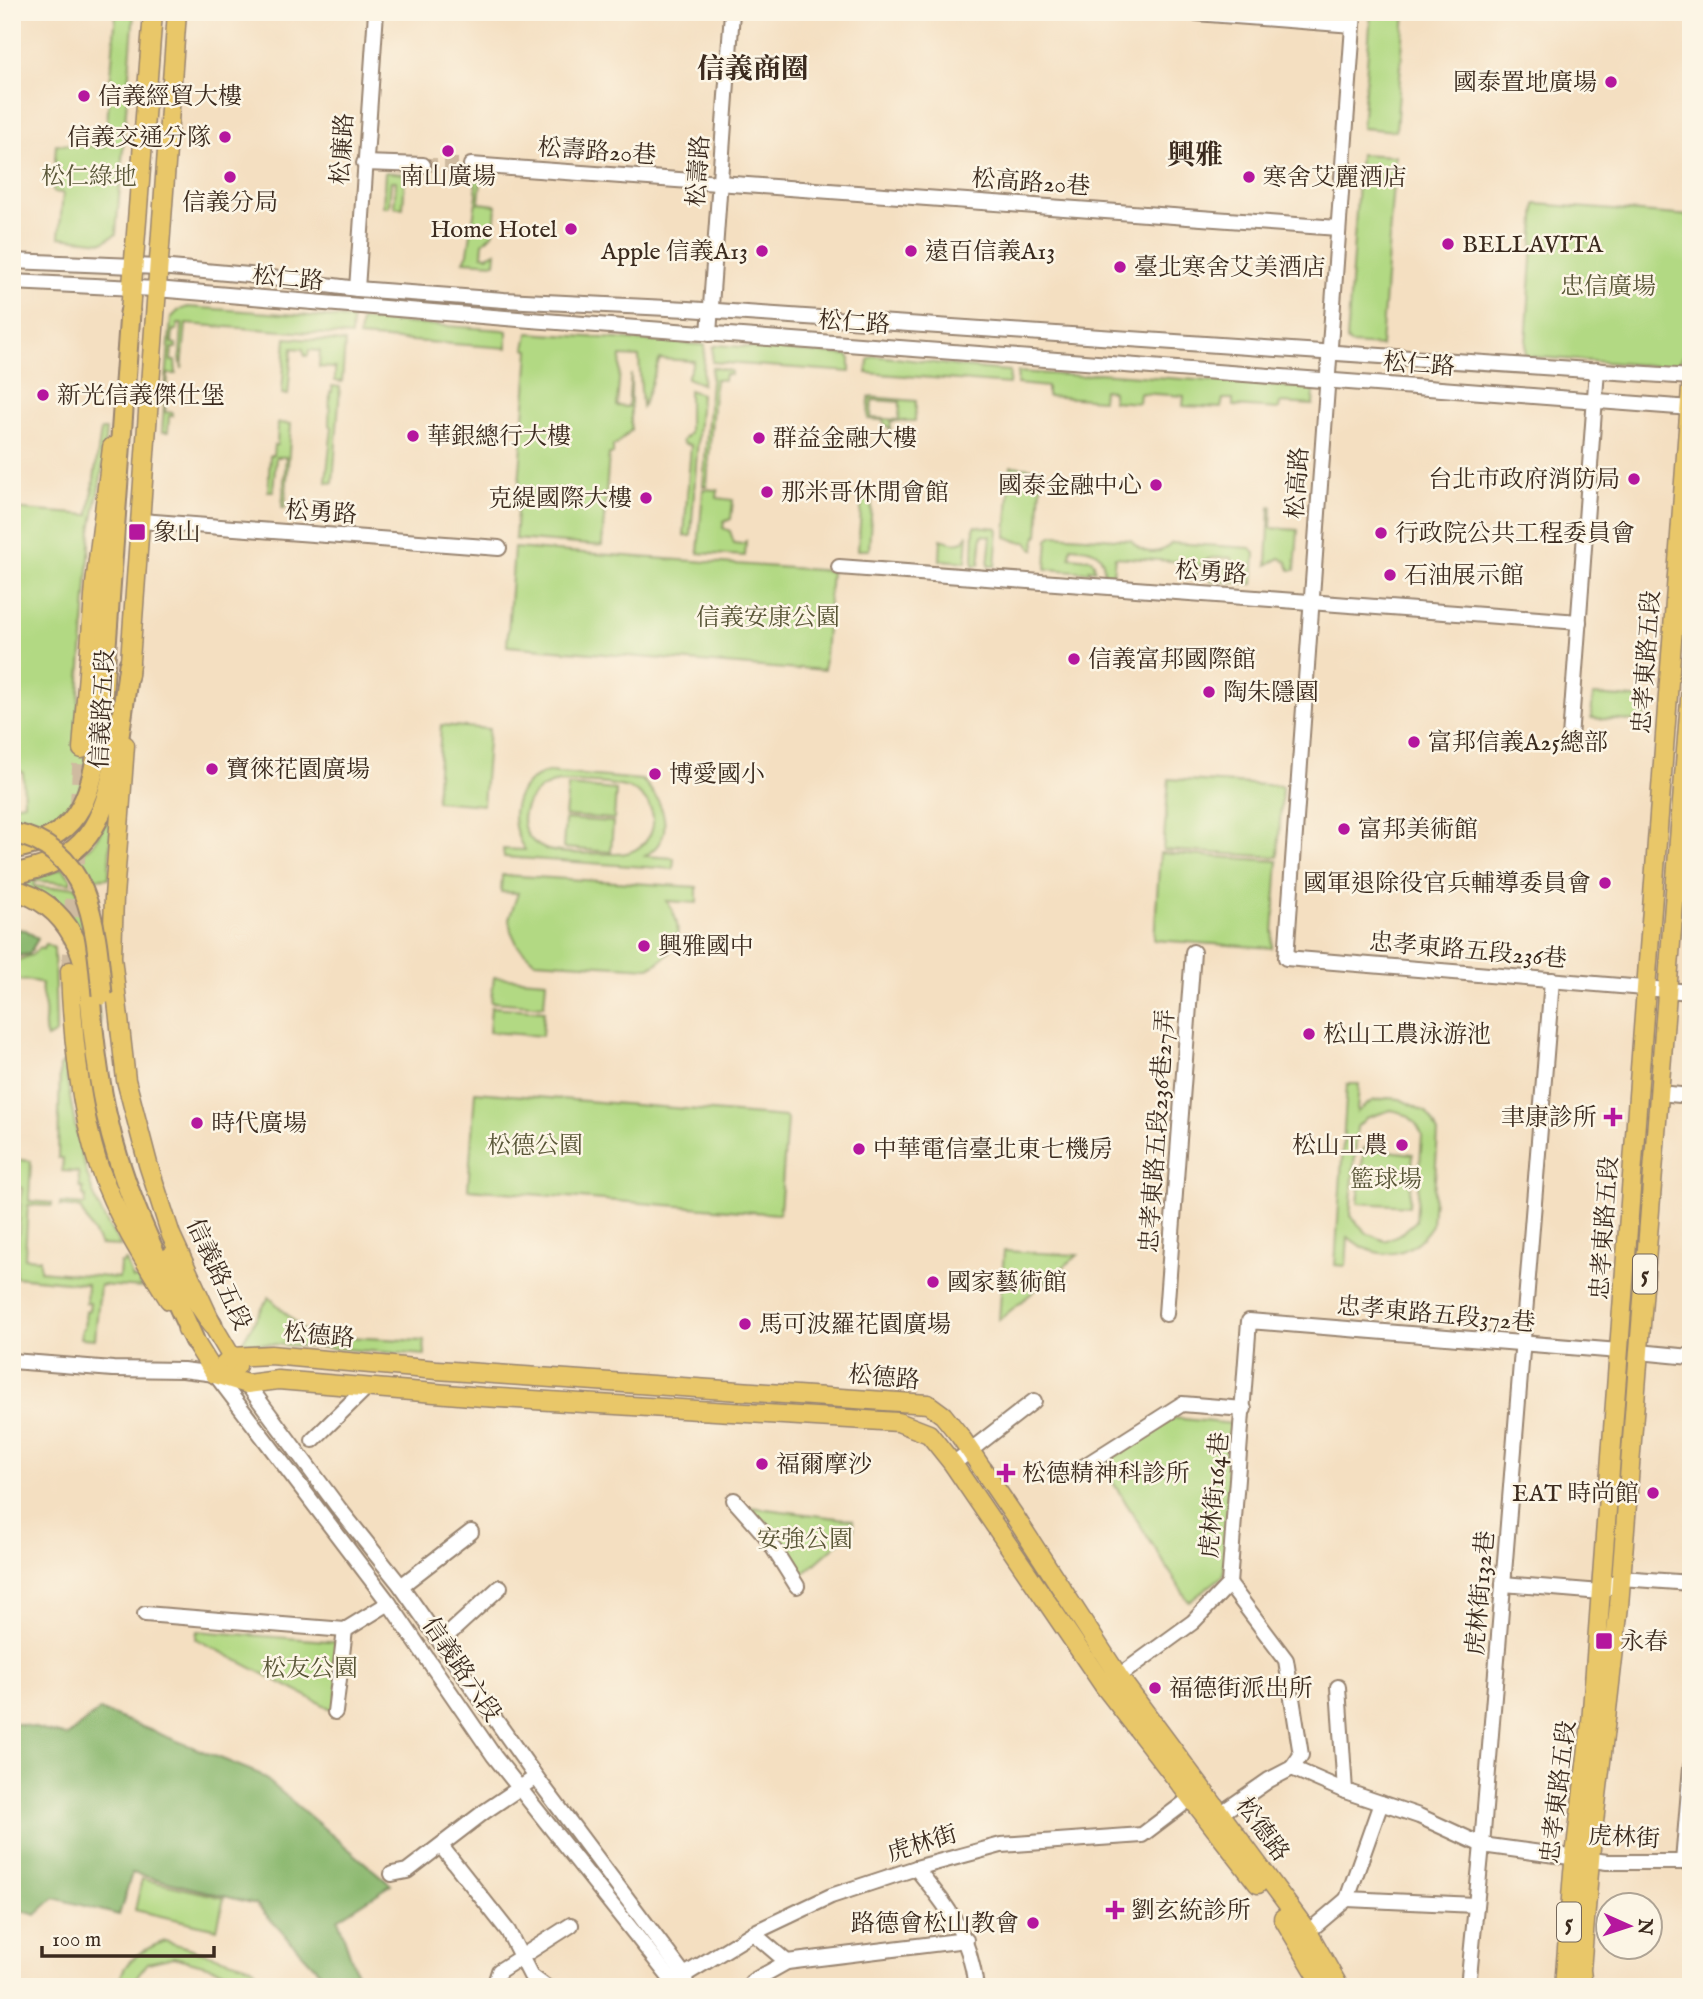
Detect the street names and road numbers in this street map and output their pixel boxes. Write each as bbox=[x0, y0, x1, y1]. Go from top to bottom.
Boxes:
street label: 松廉路 bbox=[326, 112, 361, 186]
street label: 松壽路20巷 bbox=[536, 133, 657, 172]
street label: 松壽路 bbox=[682, 134, 717, 208]
street label: 松高路20巷 bbox=[970, 164, 1091, 203]
street label: 松仁路 bbox=[251, 261, 325, 298]
street label: 松仁路 bbox=[817, 306, 891, 341]
street label: 松仁路 bbox=[1382, 348, 1456, 383]
street label: 松高路 bbox=[1281, 446, 1316, 520]
street label: 松勇路 bbox=[284, 496, 358, 531]
street label: 松勇路 bbox=[1174, 556, 1248, 591]
street label: 忠孝東路五段 bbox=[1627, 589, 1668, 735]
street label: 信義路五段 bbox=[85, 648, 122, 770]
street label: 忠孝東路五段236巷 bbox=[1368, 927, 1568, 976]
street label: 忠孝東路五段236巷27弄 bbox=[1135, 1008, 1182, 1254]
street label: 忠孝東路五段 bbox=[1585, 1155, 1626, 1301]
street label: 信義路五段 bbox=[178, 1214, 257, 1336]
road number: 5 bbox=[1633, 1254, 1657, 1294]
street label: 忠孝東路五段372巷 bbox=[1335, 1291, 1537, 1340]
street label: 松德路 bbox=[282, 1318, 356, 1355]
street label: 松德路 bbox=[847, 1360, 921, 1397]
street label: 虎林街164巷 bbox=[1195, 1431, 1236, 1560]
street label: 虎林街132巷 bbox=[1461, 1529, 1502, 1657]
street label: 信義路六段 bbox=[414, 1611, 507, 1728]
street label: 忠孝東路五段 bbox=[1535, 1719, 1584, 1866]
street label: 松德路 bbox=[1228, 1792, 1295, 1868]
street label: 虎林街 bbox=[883, 1819, 961, 1870]
street label: 虎林街 bbox=[1587, 1821, 1661, 1856]
road number: 5 bbox=[1557, 1902, 1581, 1941]

